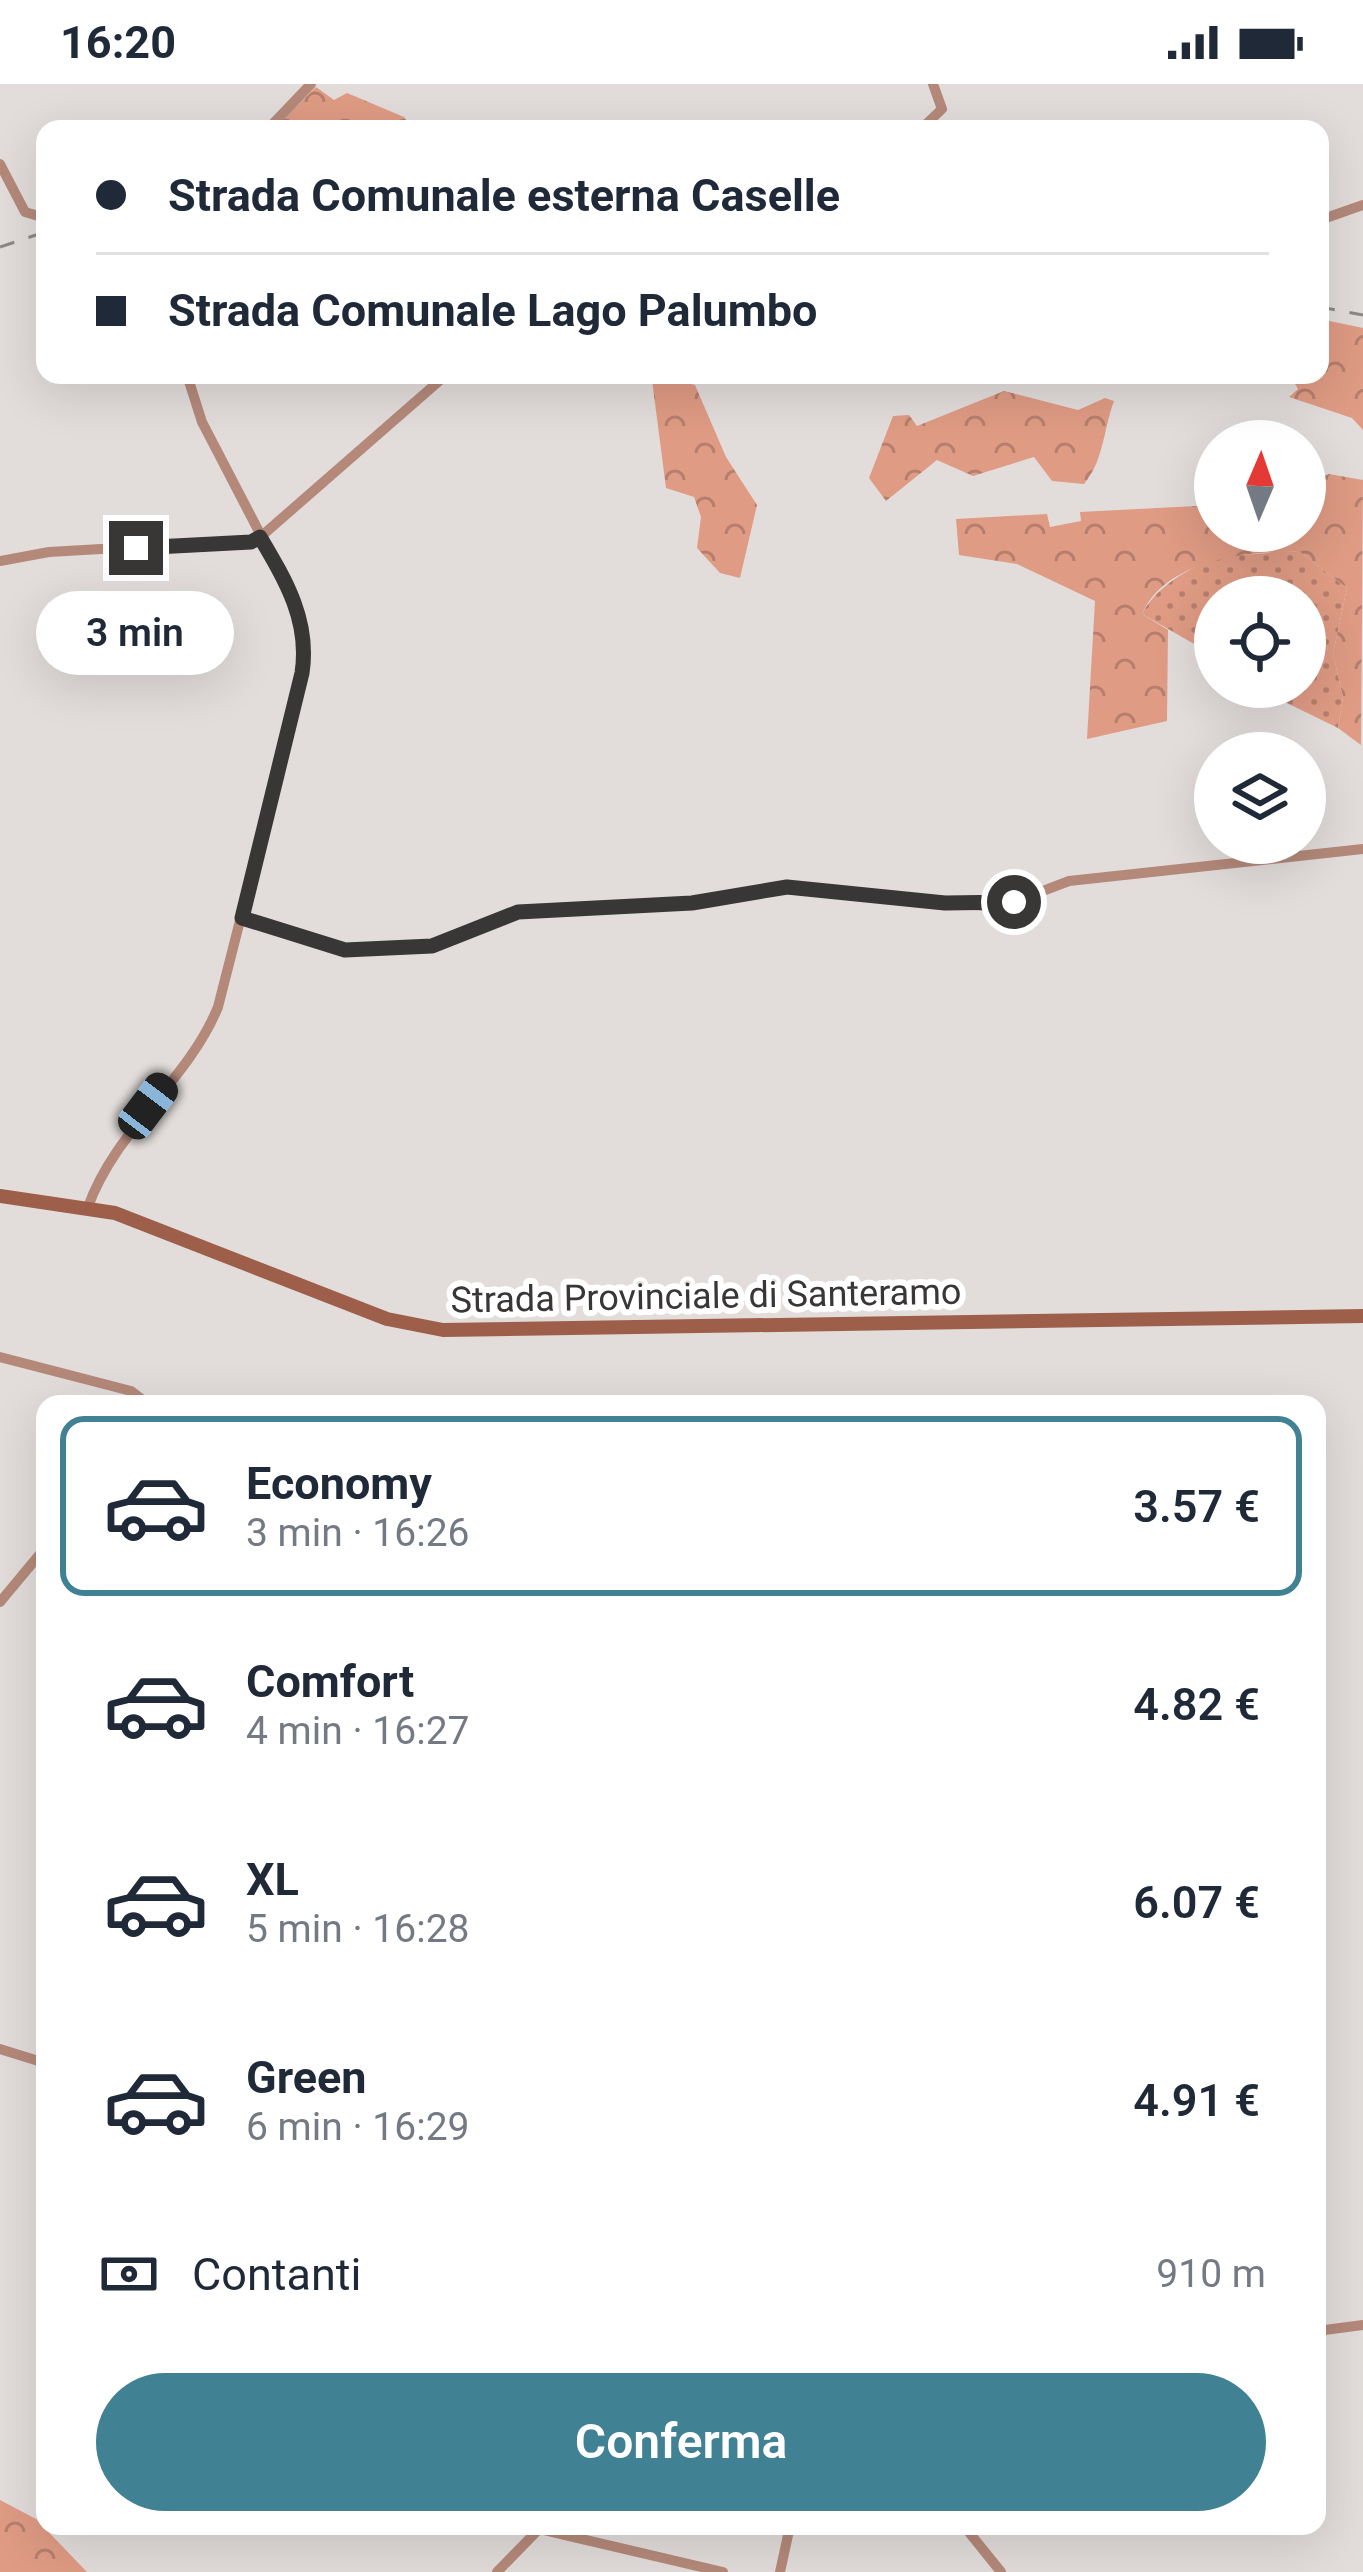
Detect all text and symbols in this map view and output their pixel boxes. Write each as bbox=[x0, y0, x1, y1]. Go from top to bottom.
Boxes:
text: 16:20 bbox=[60, 16, 176, 69]
text: Strada Comunale esterna Caselle bbox=[168, 169, 840, 222]
text: Strada Comunale Lago Palumbo bbox=[168, 284, 817, 337]
north arrow bbox=[1194, 420, 1326, 552]
map controls bbox=[1194, 420, 1326, 864]
route end bbox=[109, 521, 163, 575]
button: locate bbox=[1194, 576, 1326, 708]
callout: 3 min bbox=[37, 590, 235, 674]
text: 3 min bbox=[86, 610, 184, 656]
button: layers bbox=[1194, 732, 1326, 864]
route start bbox=[987, 875, 1041, 929]
car bbox=[112, 1066, 184, 1146]
street label: Strada Provinciale di Santeramo bbox=[450, 1271, 962, 1321]
icon: car bbox=[102, 1452, 210, 1560]
text: Economy bbox=[246, 1457, 432, 1510]
text: 3.57 € bbox=[1133, 1480, 1260, 1533]
text: 3 min · 16:26 bbox=[246, 1510, 469, 1556]
icon: car bbox=[102, 1650, 210, 1758]
text: Comfort bbox=[246, 1655, 414, 1708]
text: 4.82 € bbox=[1133, 1678, 1260, 1731]
text: 4 min · 16:27 bbox=[246, 1708, 469, 1754]
icon: car bbox=[102, 1848, 210, 1956]
text: XL bbox=[246, 1853, 299, 1906]
text: 6.07 € bbox=[1133, 1876, 1260, 1929]
text: 5 min · 16:28 bbox=[246, 1906, 469, 1952]
icon: car bbox=[102, 2046, 210, 2154]
text: Green bbox=[246, 2051, 367, 2104]
text: 4.91 € bbox=[1133, 2074, 1260, 2127]
text: 6 min · 16:29 bbox=[246, 2104, 469, 2150]
icon: cash bbox=[96, 2241, 162, 2307]
text: Contanti bbox=[192, 2248, 362, 2301]
text: 910 m bbox=[1156, 2251, 1266, 2297]
button: Conferma bbox=[96, 2373, 1266, 2511]

